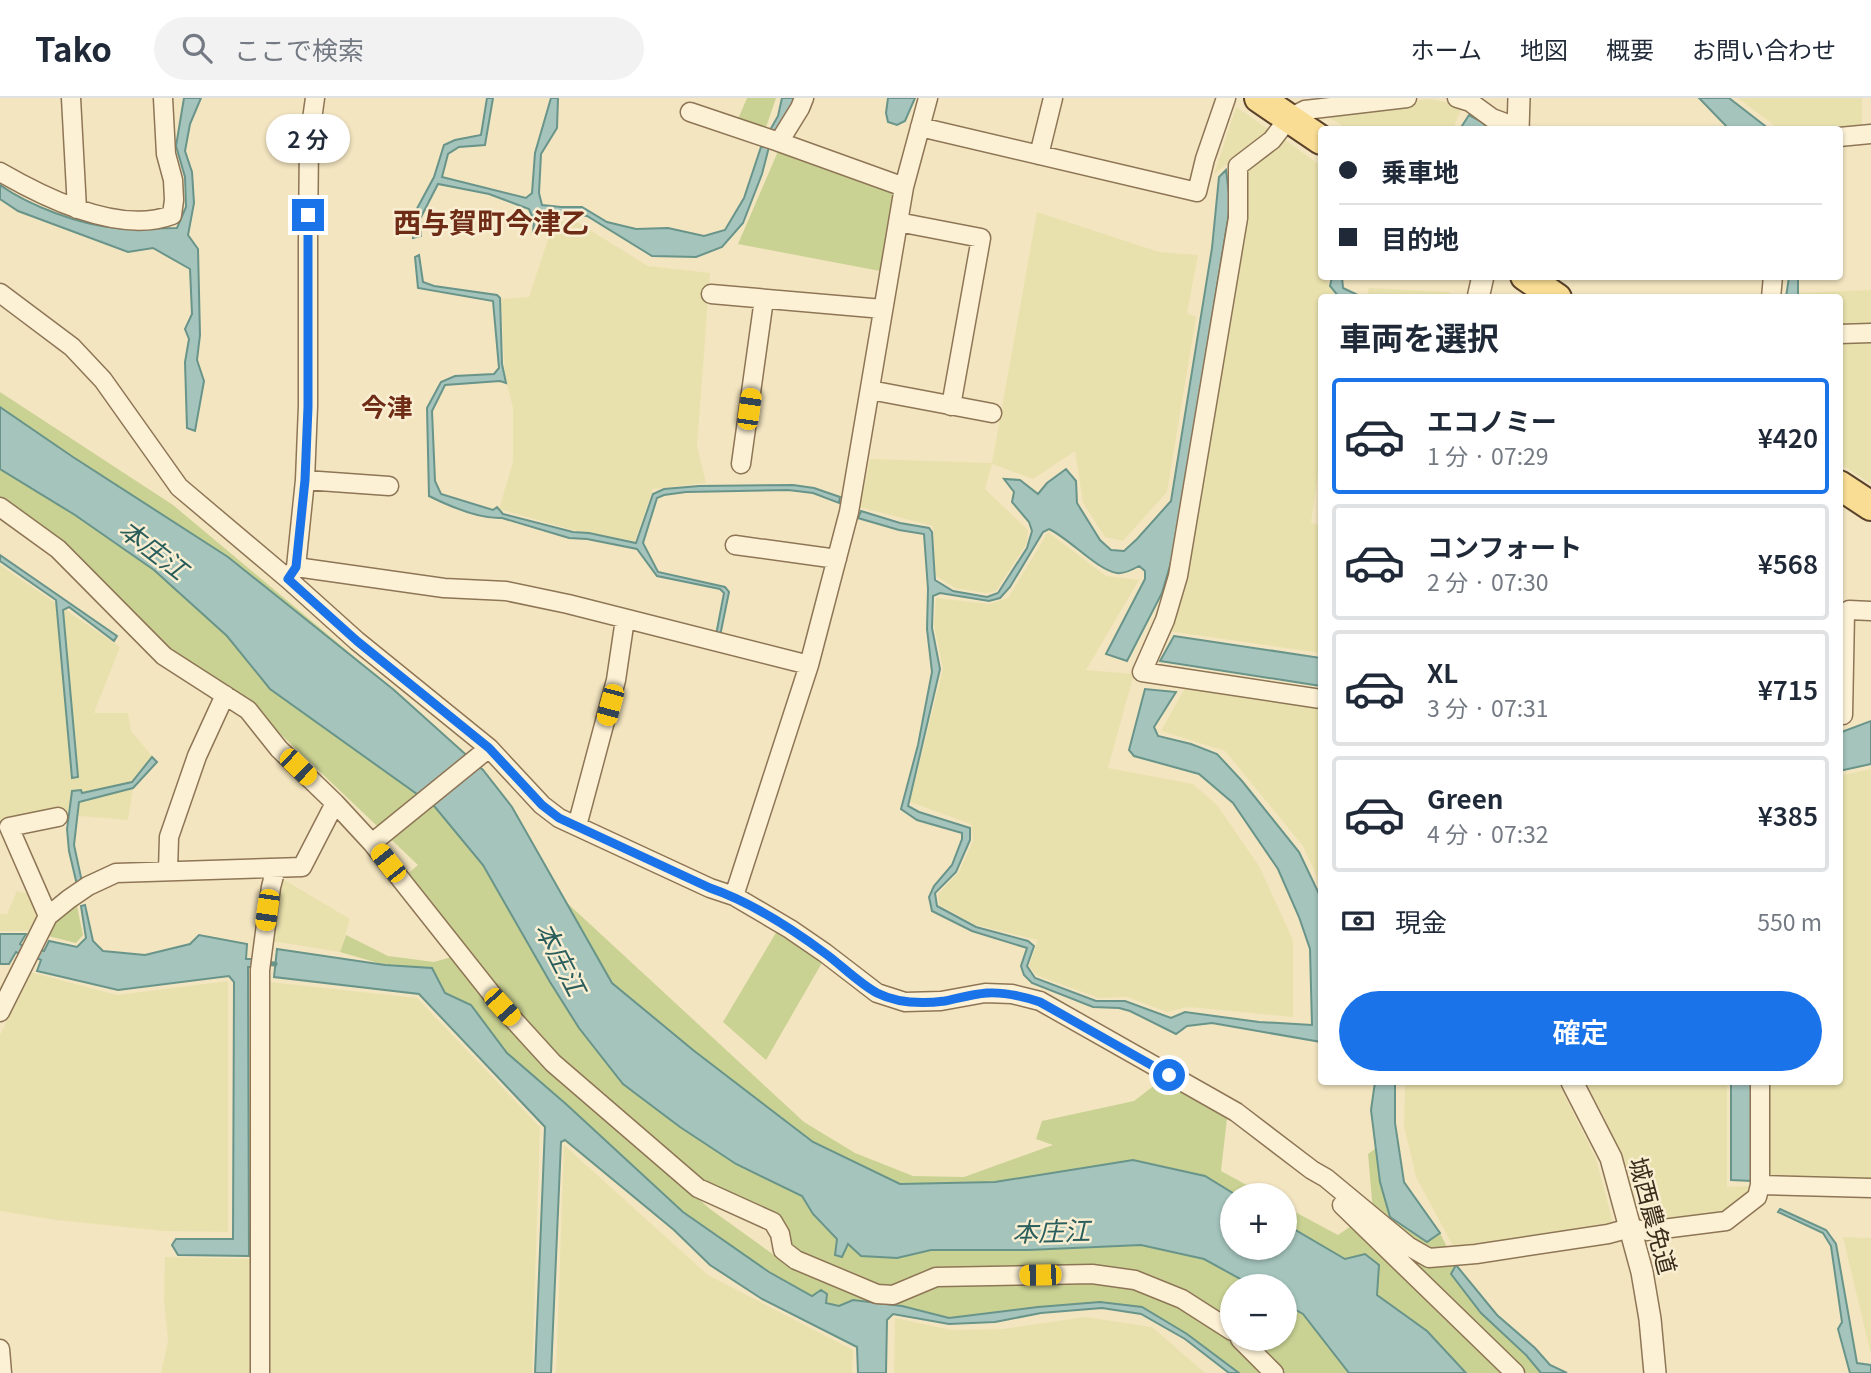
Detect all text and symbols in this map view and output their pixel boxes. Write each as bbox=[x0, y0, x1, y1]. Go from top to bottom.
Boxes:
search box bbox=[154, 17, 644, 80]
text: Tako bbox=[35, 24, 112, 72]
icon: search bbox=[178, 29, 216, 67]
text: ここで検索 bbox=[234, 30, 364, 67]
text: ホーム bbox=[1411, 31, 1482, 66]
text: 地図 bbox=[1520, 31, 1568, 66]
text: 概要 bbox=[1606, 31, 1654, 66]
text: お問い合わせ bbox=[1692, 31, 1836, 66]
callout: 2 分 bbox=[266, 114, 350, 162]
text: 2 分 bbox=[287, 121, 329, 155]
text: 乗車地 bbox=[1381, 152, 1459, 189]
route end bbox=[292, 199, 324, 231]
district label: 西与賀町今津乙 bbox=[393, 201, 589, 241]
text: 目的地 bbox=[1381, 219, 1459, 256]
text: 車両を選択 bbox=[1339, 313, 1499, 359]
district label: 今津 bbox=[361, 387, 413, 424]
car bbox=[736, 387, 763, 431]
text: エコノミー bbox=[1427, 401, 1557, 438]
icon: car bbox=[1343, 405, 1406, 468]
text: ¥420 bbox=[1758, 418, 1818, 455]
text: 1 分 · 07:29 bbox=[1427, 438, 1549, 472]
water label: 本庄江 bbox=[112, 509, 199, 588]
text: コンフォート bbox=[1427, 527, 1582, 564]
icon: car bbox=[1343, 531, 1406, 594]
text: ¥568 bbox=[1758, 544, 1818, 581]
text: 2 分 · 07:30 bbox=[1427, 564, 1549, 598]
text: XL bbox=[1427, 653, 1458, 690]
icon: car bbox=[1343, 657, 1406, 720]
text: ¥715 bbox=[1758, 670, 1818, 707]
car bbox=[595, 682, 626, 728]
text: 3 分 · 07:31 bbox=[1427, 690, 1549, 724]
car bbox=[276, 745, 321, 789]
text: Green bbox=[1427, 779, 1503, 816]
icon: car bbox=[1343, 783, 1406, 846]
text: ¥385 bbox=[1758, 796, 1818, 833]
text: 4 分 · 07:32 bbox=[1427, 816, 1549, 850]
car bbox=[367, 840, 410, 886]
car bbox=[254, 888, 281, 932]
icon: cash bbox=[1339, 902, 1377, 940]
text: 現金 bbox=[1395, 902, 1447, 939]
text: 550 m bbox=[1757, 904, 1822, 938]
water label: 本庄江 bbox=[528, 915, 598, 1004]
car bbox=[481, 984, 524, 1030]
button: 確定 bbox=[1339, 991, 1822, 1071]
route start bbox=[1153, 1059, 1185, 1091]
street label: 城西農免道 bbox=[1622, 1153, 1687, 1278]
map controls bbox=[1220, 1183, 1297, 1351]
button: + bbox=[1220, 1183, 1297, 1260]
water label: 本庄江 bbox=[1012, 1210, 1093, 1249]
car bbox=[1019, 1264, 1062, 1286]
button: − bbox=[1220, 1274, 1297, 1351]

